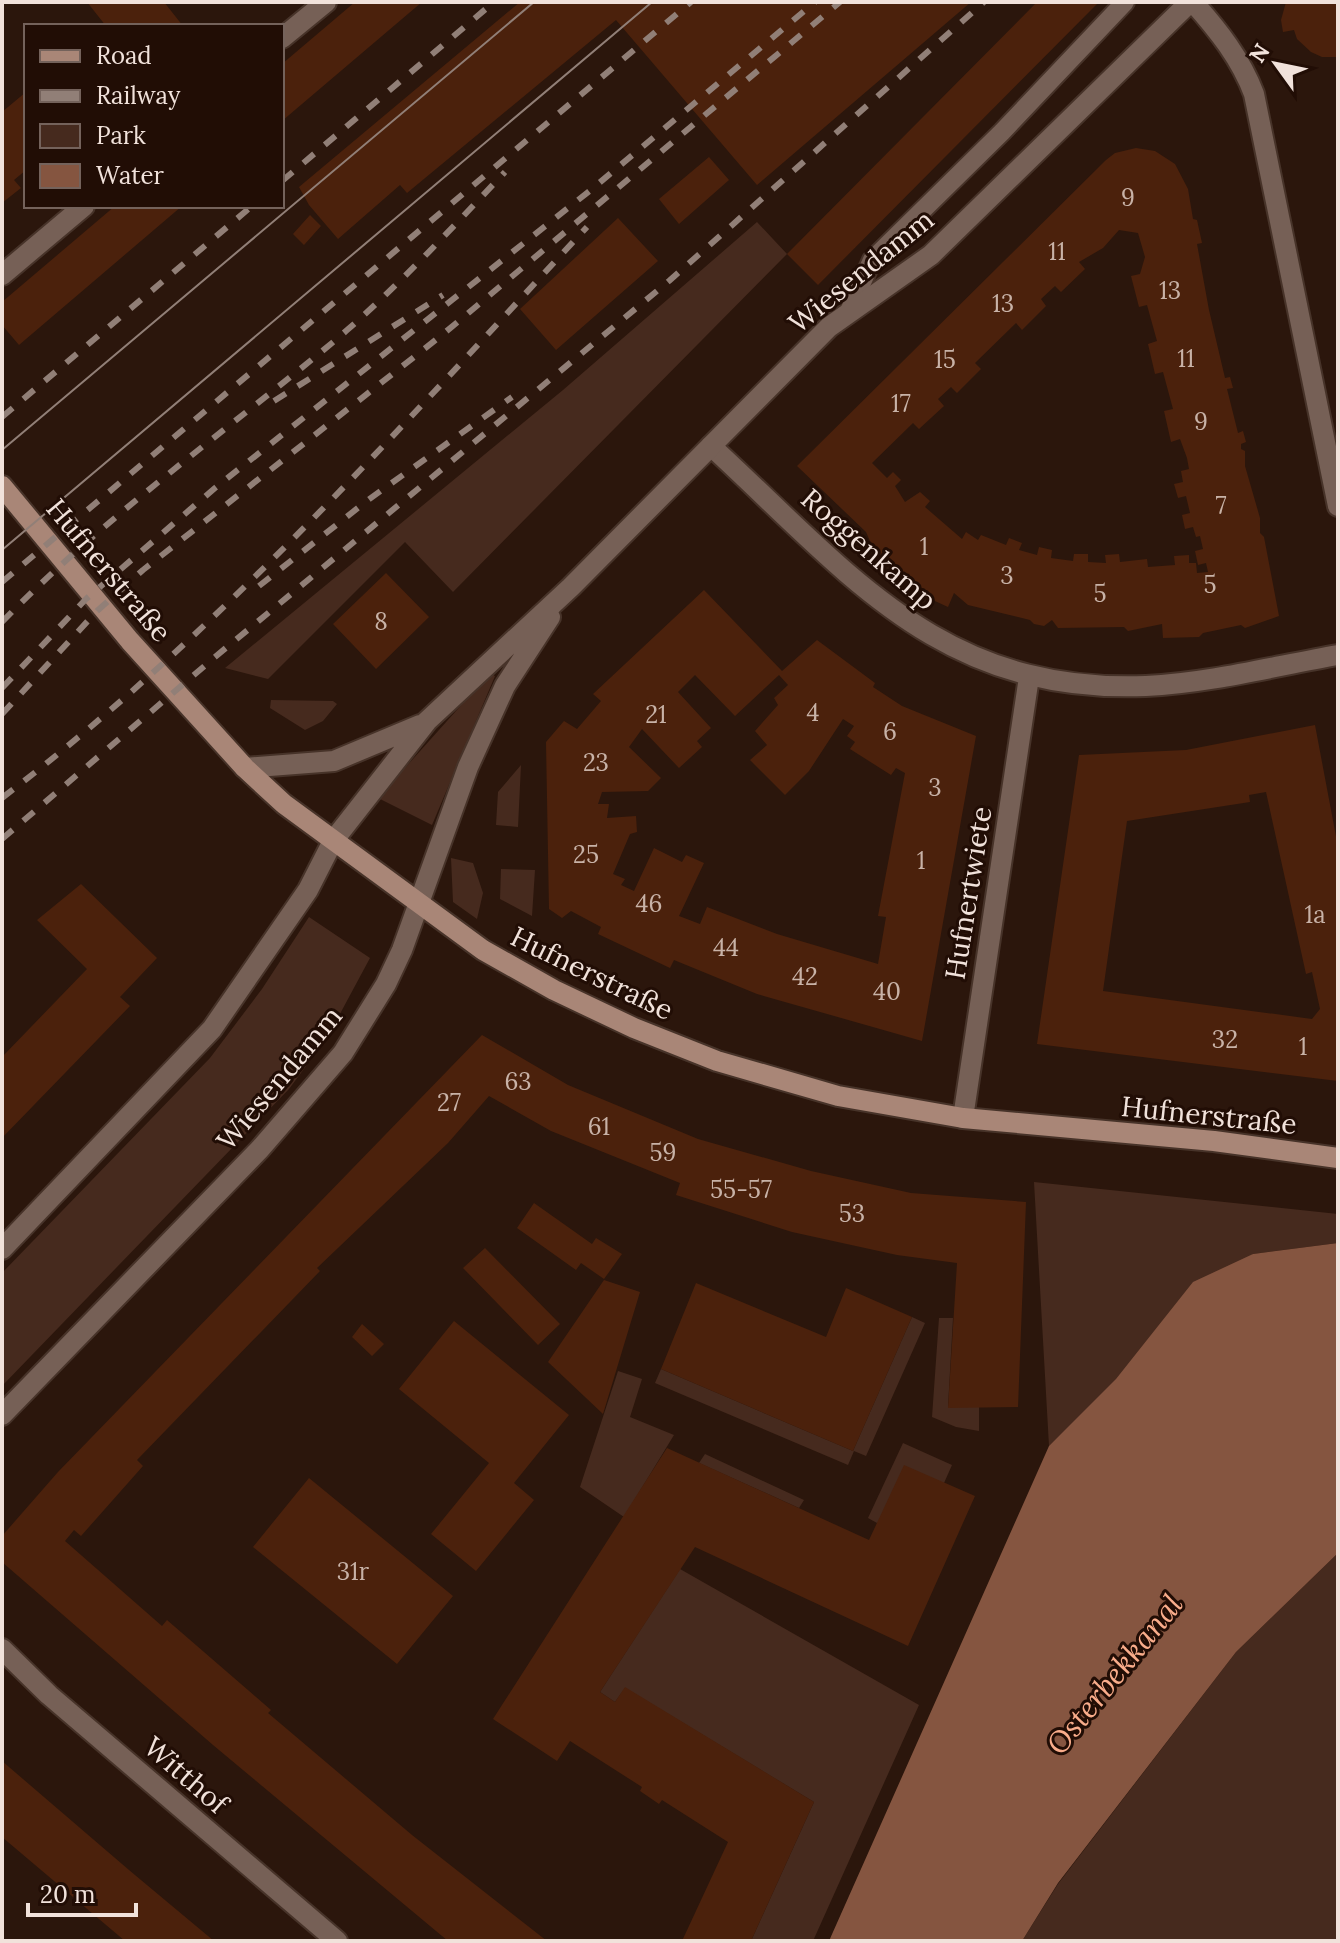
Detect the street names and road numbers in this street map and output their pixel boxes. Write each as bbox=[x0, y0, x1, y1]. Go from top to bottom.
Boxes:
street label: Wiesendamm bbox=[781, 201, 941, 341]
street label: Roggenkamp bbox=[794, 480, 944, 618]
street label: Hufnerstraße bbox=[39, 491, 179, 649]
street label: Hufnertwiete bbox=[937, 804, 999, 982]
street label: Hufnerstraße bbox=[505, 918, 679, 1028]
street label: Wiesendamm bbox=[208, 999, 350, 1157]
street label: Hufnerstraße bbox=[1119, 1088, 1299, 1142]
street label: Witthof bbox=[136, 1729, 238, 1823]

